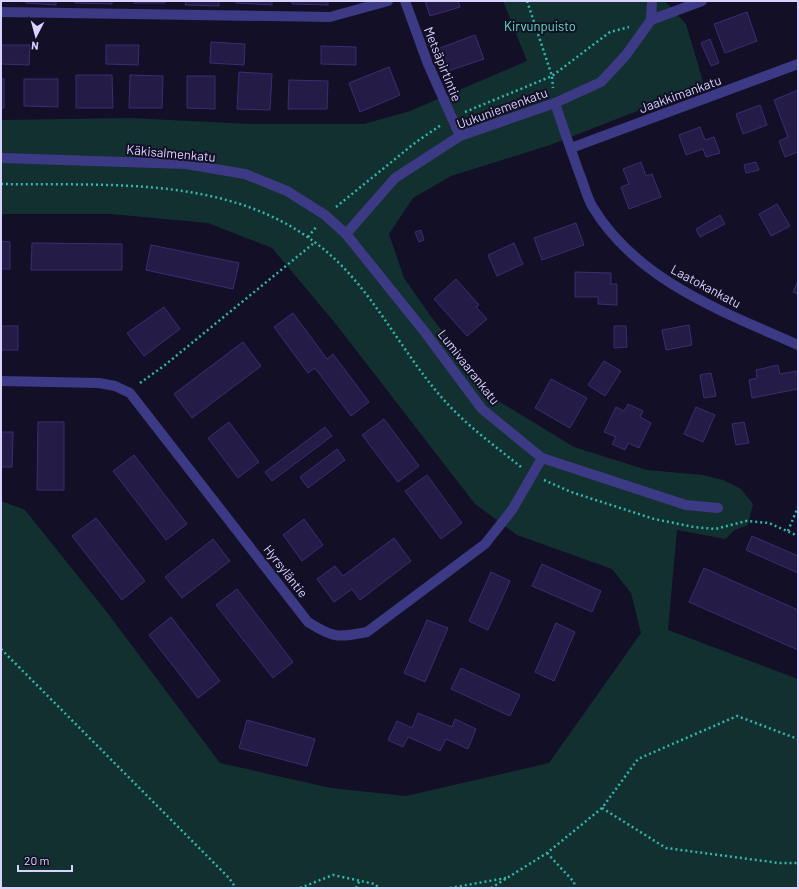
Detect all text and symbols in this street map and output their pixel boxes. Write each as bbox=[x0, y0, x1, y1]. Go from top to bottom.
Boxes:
north arrow bbox=[16, 16, 56, 56]
park label: Kirvunpuisto bbox=[504, 18, 576, 34]
street label: Metsäpirtintie bbox=[421, 24, 465, 104]
text: N bbox=[31, 40, 39, 53]
street label: Jaakkimankatu bbox=[637, 72, 723, 116]
street label: Uukuniemenkatu bbox=[454, 84, 550, 132]
street label: Käkisalmenkatu bbox=[126, 141, 216, 165]
street label: Laatokankatu bbox=[668, 261, 744, 311]
street label: Lumivaarankatu bbox=[435, 326, 503, 408]
street label: Hyrsyläntie bbox=[260, 541, 312, 601]
scale bar bbox=[18, 847, 72, 873]
text: 20 m bbox=[24, 853, 50, 867]

